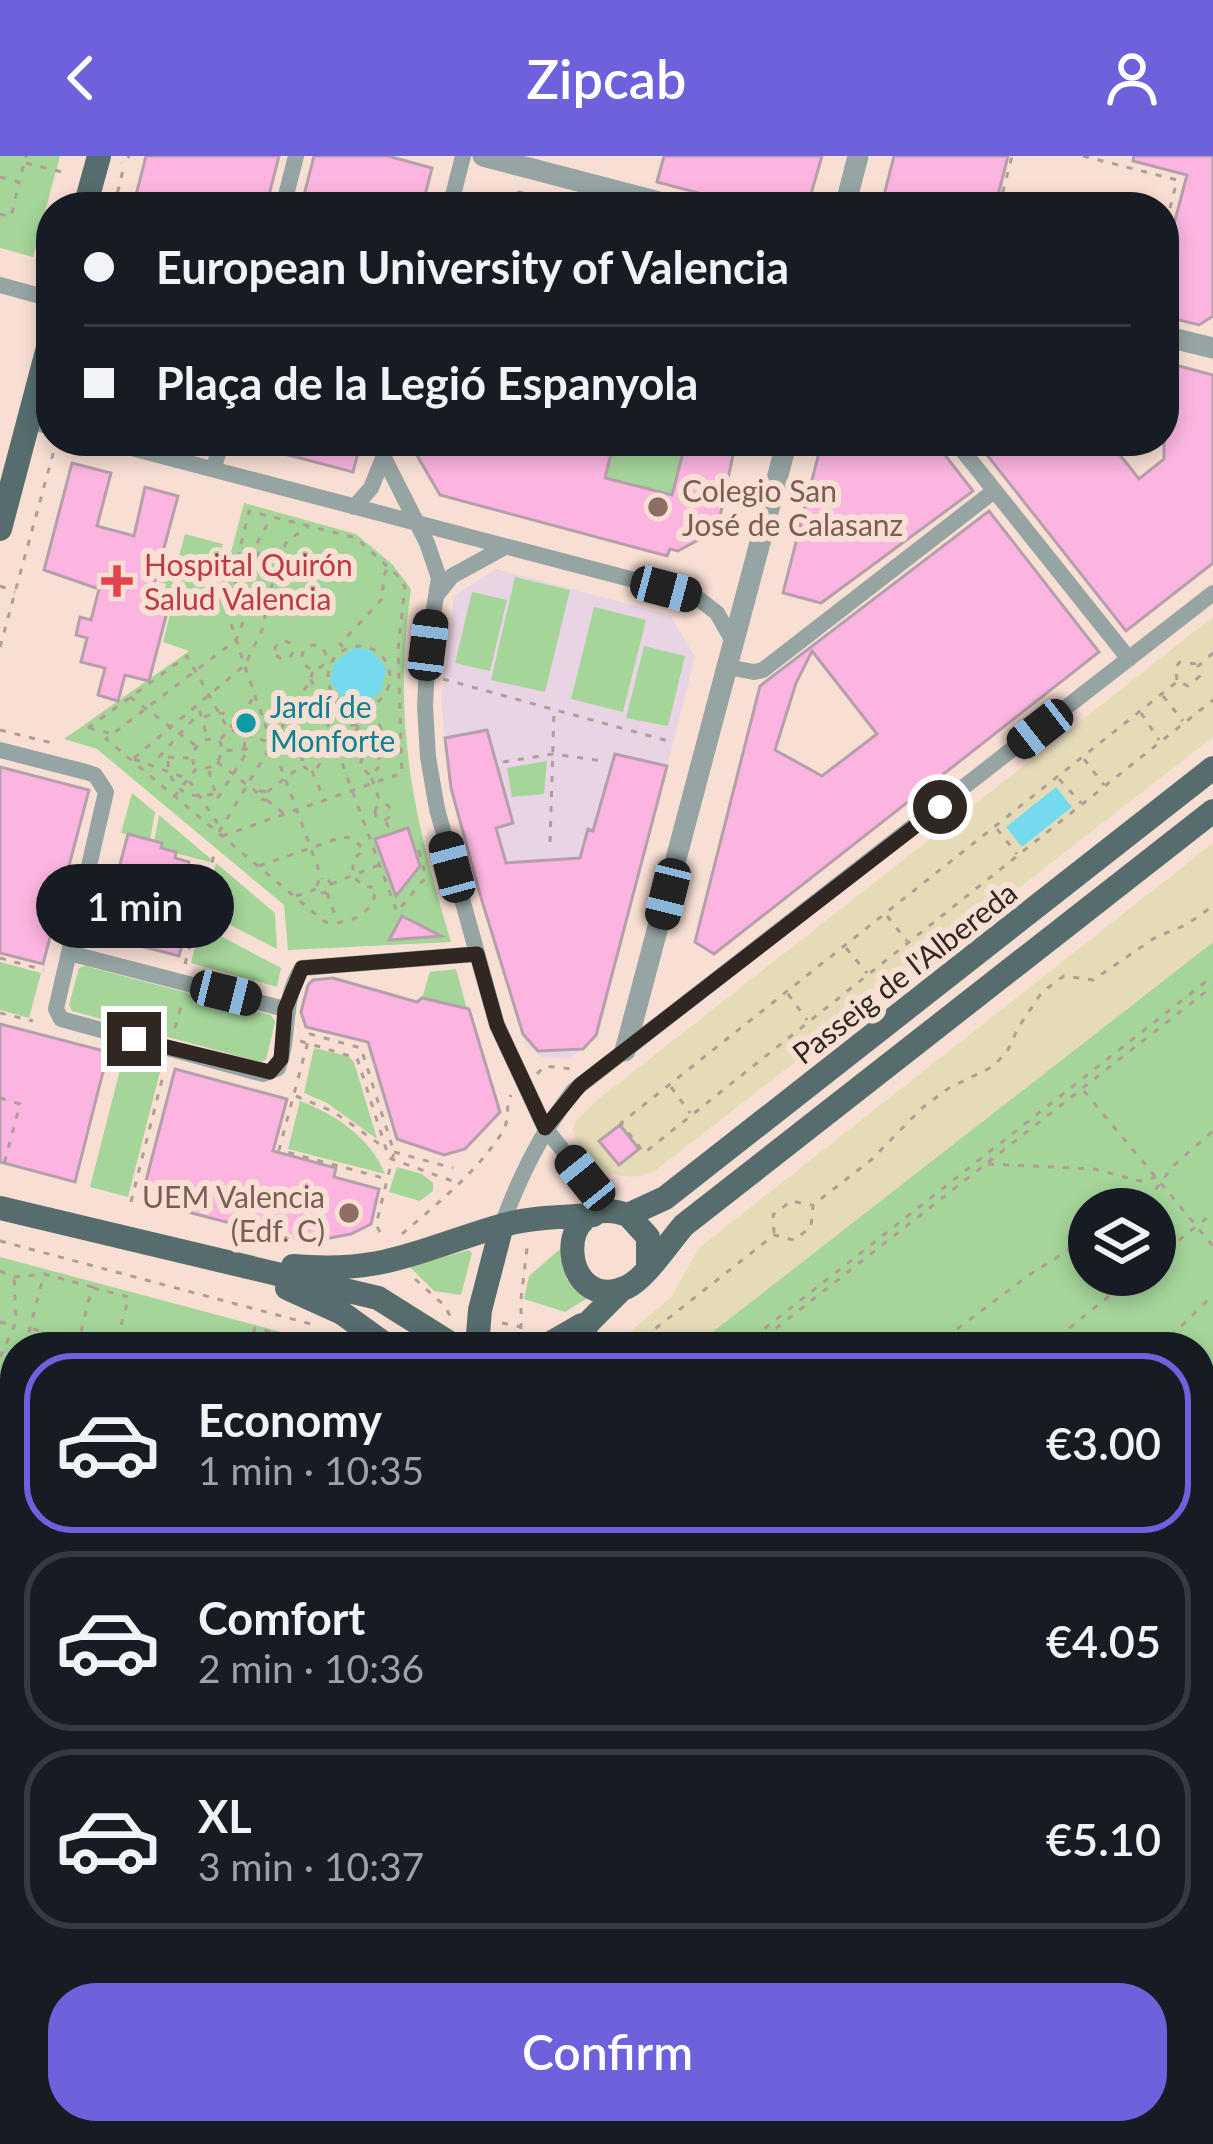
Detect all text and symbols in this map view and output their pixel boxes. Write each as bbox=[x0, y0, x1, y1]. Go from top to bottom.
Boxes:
icon: back bbox=[48, 45, 114, 111]
icon: person bbox=[1099, 45, 1165, 111]
text: Zipcab bbox=[527, 46, 686, 111]
text: European University of Valencia bbox=[156, 240, 789, 294]
text: Plaça de la Legió Espanyola bbox=[156, 356, 698, 410]
place label: Colegio San José de Calasanz bbox=[682, 472, 903, 542]
marker: Colegio San José de Calasanz bbox=[645, 494, 671, 520]
place label: Hospital Quirón Salud Valencia bbox=[144, 546, 353, 616]
car bbox=[627, 562, 705, 616]
marker: Hospital Quirón Salud Valencia bbox=[101, 565, 133, 597]
car bbox=[406, 607, 450, 683]
place label: Jardí de Monforte bbox=[270, 688, 395, 758]
car bbox=[1001, 693, 1079, 765]
marker: Jardí de Monforte bbox=[233, 710, 259, 736]
route start bbox=[913, 780, 967, 834]
car bbox=[425, 828, 479, 906]
car bbox=[642, 855, 694, 933]
callout: 1 min bbox=[35, 865, 233, 949]
street label: Passeig de l'Albereda bbox=[785, 873, 1023, 1071]
text: 1 min bbox=[87, 883, 183, 929]
car bbox=[187, 967, 265, 1019]
route end bbox=[107, 1012, 161, 1066]
car bbox=[548, 1139, 622, 1217]
place label: UEM Valencia (Edf. C) bbox=[142, 1178, 325, 1248]
map controls bbox=[1068, 1188, 1176, 1296]
button: layers bbox=[1068, 1188, 1176, 1296]
marker: UEM Valencia (Edf. C) bbox=[336, 1200, 362, 1226]
icon: car bbox=[54, 1389, 162, 1497]
text: Economy bbox=[198, 1393, 382, 1447]
text: €3.00 bbox=[1046, 1416, 1161, 1470]
text: 1 min · 10:35 bbox=[198, 1447, 424, 1493]
icon: car bbox=[54, 1587, 162, 1695]
text: Comfort bbox=[198, 1591, 365, 1645]
text: €4.05 bbox=[1046, 1614, 1161, 1668]
text: 2 min · 10:36 bbox=[198, 1645, 424, 1691]
icon: car bbox=[54, 1785, 162, 1893]
text: XL bbox=[198, 1789, 252, 1843]
text: €5.10 bbox=[1046, 1812, 1161, 1866]
text: 3 min · 10:37 bbox=[198, 1843, 424, 1889]
button: Confirm bbox=[48, 1983, 1167, 2121]

